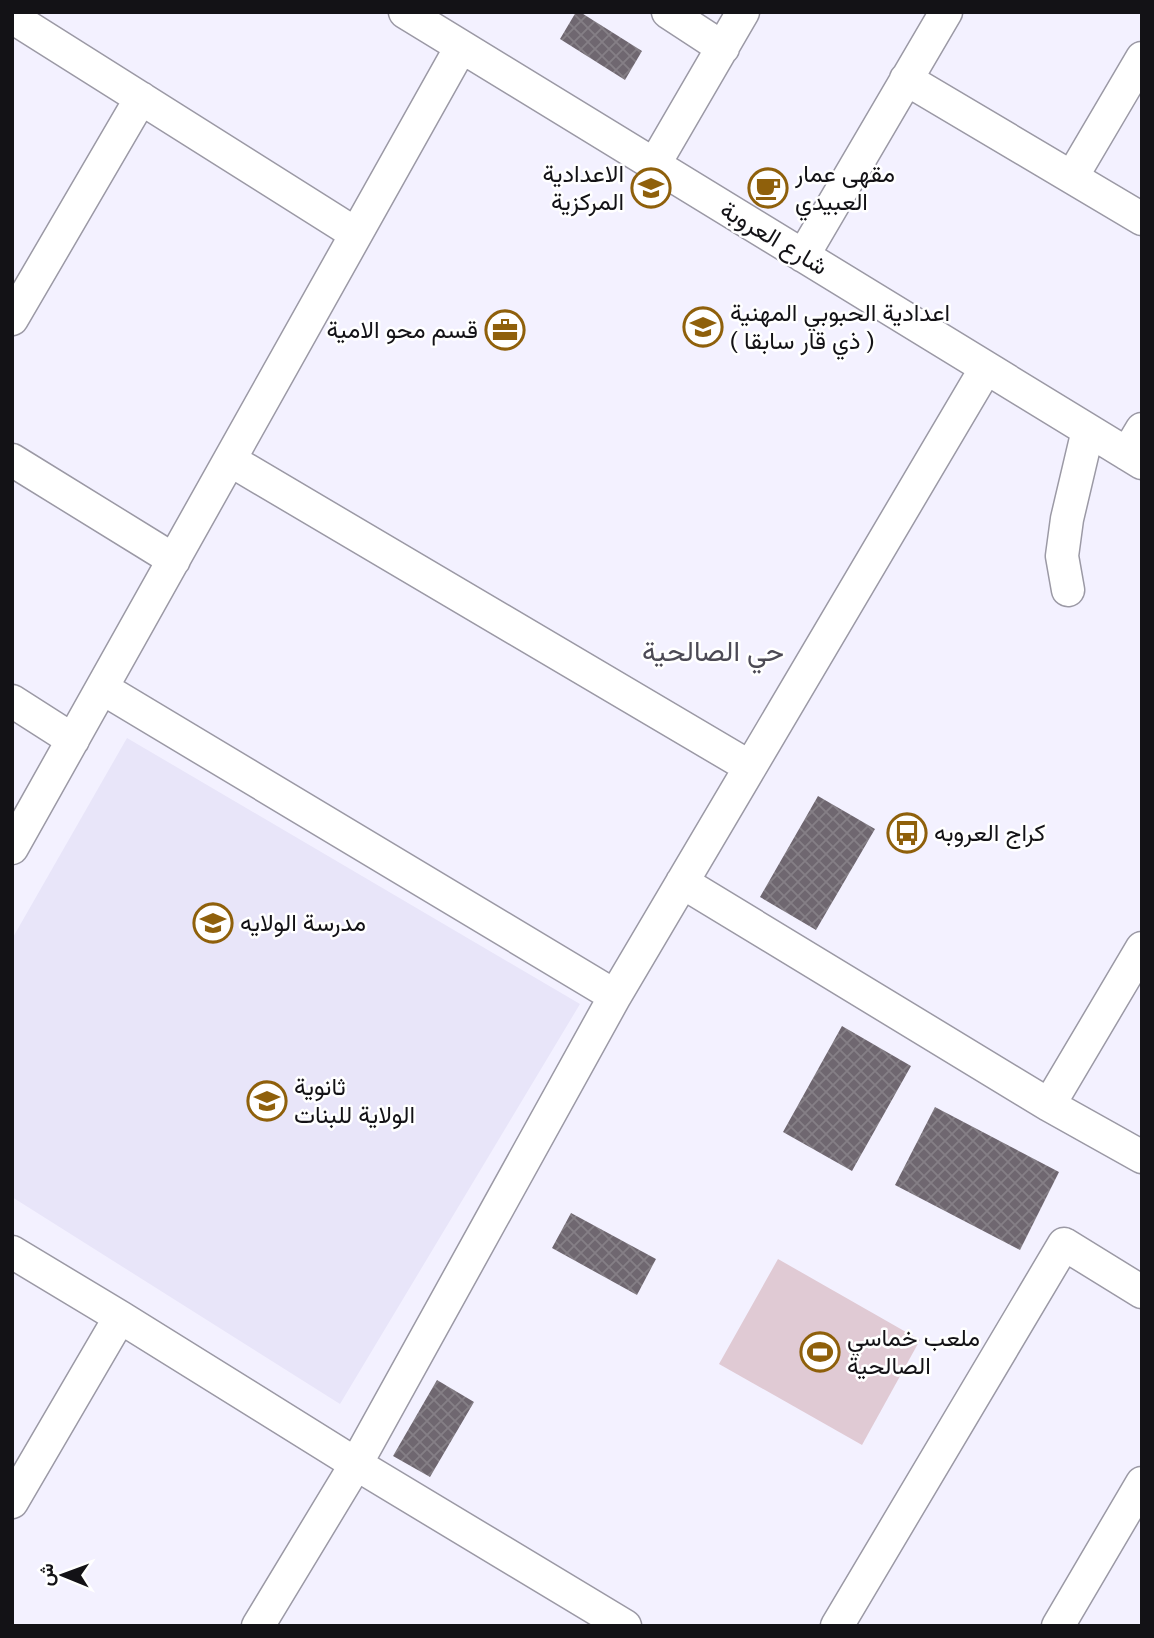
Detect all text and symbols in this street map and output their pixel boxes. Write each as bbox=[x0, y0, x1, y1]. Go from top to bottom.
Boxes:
place label: الاعدادية المركزية bbox=[543, 160, 624, 217]
place label: مقهى عمار العبيدي bbox=[794, 160, 895, 221]
school or university icon: الاعدادية المركزية bbox=[630, 167, 672, 209]
cafe icon: مقهى عمار العبيدي bbox=[747, 167, 789, 209]
street label: شارع العروبة bbox=[714, 195, 832, 283]
place label: اعدادية الحبوبي المهنية ( ذي قار سابقا ) bbox=[730, 299, 950, 360]
school or university icon: اعدادية الحبوبي المهنية ( ذي قار سابقا ) bbox=[682, 306, 724, 348]
office icon: قسم محو الامية bbox=[484, 309, 526, 351]
place label: قسم محو الامية bbox=[326, 316, 478, 346]
district label: حي الصالحية bbox=[642, 635, 784, 674]
bus stop icon: كراج العروبه bbox=[886, 812, 928, 854]
place label: كراج العروبه bbox=[934, 819, 1045, 849]
school or university icon: مدرسة الولايه bbox=[192, 902, 234, 944]
place label: مدرسة الولايه bbox=[240, 909, 366, 938]
place label: ثانوية الولاية للبنات bbox=[294, 1073, 415, 1130]
school or university icon: ثانوية الولاية للبنات bbox=[246, 1080, 288, 1122]
place label: ملعب خماسي الصالحية bbox=[847, 1324, 980, 1380]
sports icon: ملعب خماسي الصالحية bbox=[799, 1331, 841, 1373]
north arrow bbox=[28, 1540, 98, 1610]
text: ش bbox=[35, 1563, 58, 1586]

